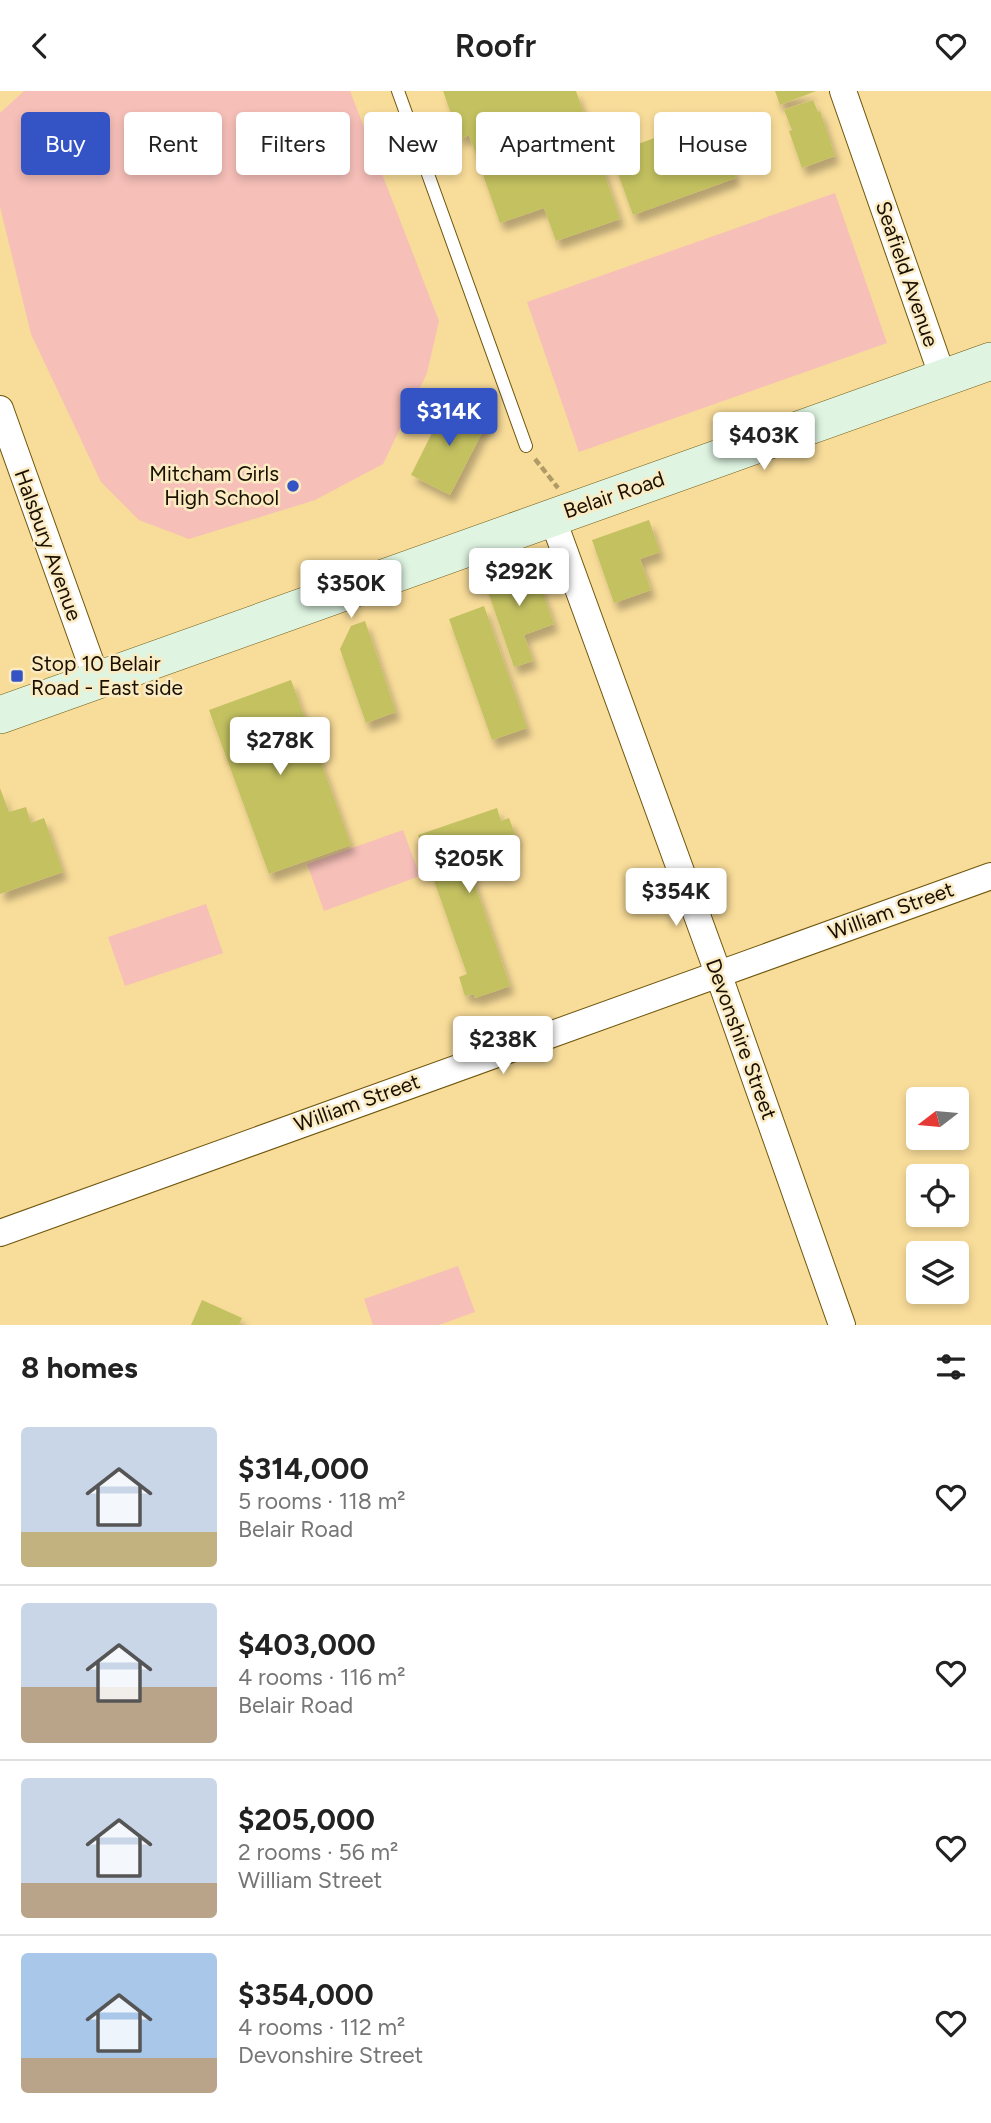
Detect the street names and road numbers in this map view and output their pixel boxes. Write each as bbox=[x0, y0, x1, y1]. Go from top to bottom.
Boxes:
street label: Seafield Avenue bbox=[871, 198, 944, 350]
street label: Halsbury Avenue bbox=[9, 466, 87, 624]
street label: Belair Road bbox=[560, 466, 668, 523]
street label: William Street bbox=[825, 876, 957, 945]
street label: Devonshire Street bbox=[701, 955, 782, 1123]
street label: William Street bbox=[291, 1068, 423, 1137]

